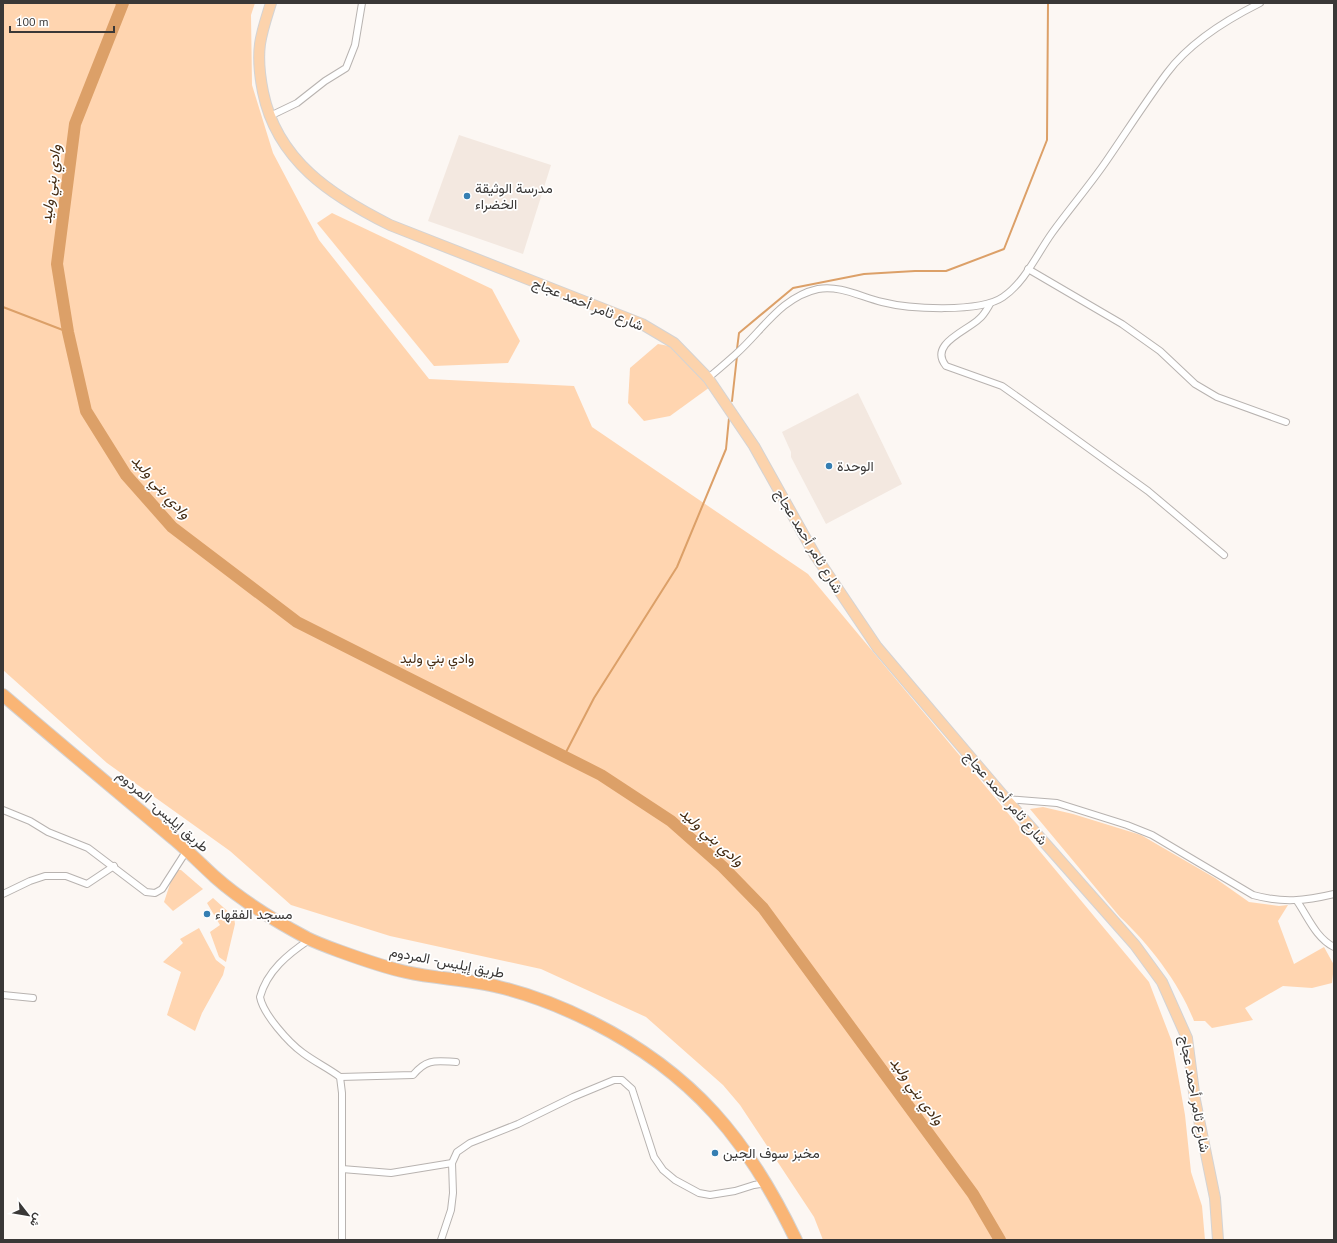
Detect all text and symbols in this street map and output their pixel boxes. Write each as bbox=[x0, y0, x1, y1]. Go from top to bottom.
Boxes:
scale bar bbox=[10, 8, 114, 34]
text: 100 m bbox=[16, 14, 49, 29]
water label: وادي بني وليد bbox=[36, 143, 68, 225]
place label: مدرسة الوثيقة الخضراء bbox=[475, 179, 553, 213]
marker: مدرسة الوثيقة الخضراء bbox=[462, 191, 472, 201]
street label: شارع ثامر أحمد عجاج bbox=[529, 273, 646, 336]
water label: وادي بني وليد bbox=[125, 451, 195, 525]
place label: الوحدة bbox=[837, 457, 874, 475]
marker: الوحدة bbox=[824, 461, 834, 471]
street label: شارع ثامر أحمد عجاج bbox=[769, 486, 847, 597]
park label: وادي بني وليد bbox=[400, 649, 474, 670]
street label: شارع ثامر أحمد عجاج bbox=[959, 747, 1052, 850]
street label: طريق إيليس- المردوم bbox=[113, 766, 213, 857]
water label: وادي بني وليد bbox=[674, 803, 748, 873]
place label: مسجد الفقهاء bbox=[215, 905, 293, 923]
marker: مسجد الفقهاء bbox=[202, 909, 212, 919]
street label: طريق إيليس- المردوم bbox=[388, 942, 506, 983]
street label: شارع ثامر أحمد عجاج bbox=[1174, 1034, 1214, 1154]
water label: وادي بني وليد bbox=[884, 1053, 949, 1130]
place label: مخبز سوف الجين bbox=[723, 1144, 820, 1162]
marker: مخبز سوف الجين bbox=[710, 1148, 720, 1158]
north arrow bbox=[8, 1195, 48, 1235]
text: ش bbox=[27, 1211, 46, 1229]

